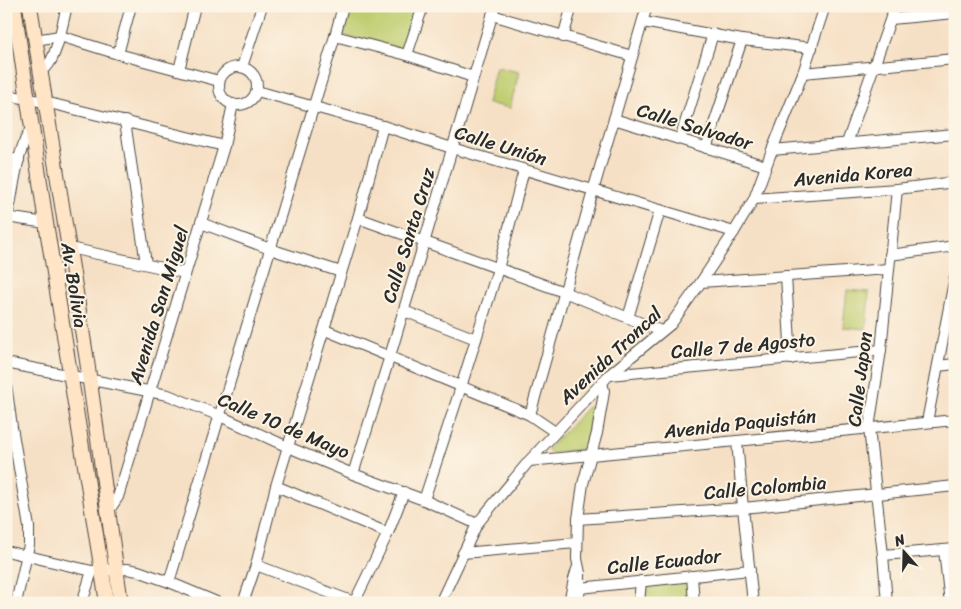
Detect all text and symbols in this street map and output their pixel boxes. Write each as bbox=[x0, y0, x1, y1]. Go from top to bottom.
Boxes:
street label: Calle Salvador bbox=[633, 93, 758, 160]
street label: Calle Unión bbox=[451, 116, 551, 175]
street label: Avenida Korea bbox=[791, 153, 914, 196]
street label: Calle Santa Cruz bbox=[372, 163, 445, 307]
street label: Avenida San Miguel bbox=[118, 221, 198, 389]
street label: Av. Bolivia bbox=[51, 239, 98, 331]
street label: Avenida Troncal bbox=[550, 298, 670, 413]
street label: Calle 7 de Agosto bbox=[670, 323, 817, 368]
street label: Calle Japon bbox=[837, 330, 882, 428]
street label: Calle 10 de Mayo bbox=[213, 383, 355, 468]
street label: Avenida Paquistán bbox=[661, 399, 818, 448]
street label: Calle Colombia bbox=[702, 466, 828, 509]
north arrow bbox=[878, 526, 928, 576]
text: N bbox=[890, 527, 909, 554]
street label: Calle Ecuador bbox=[606, 539, 724, 584]

